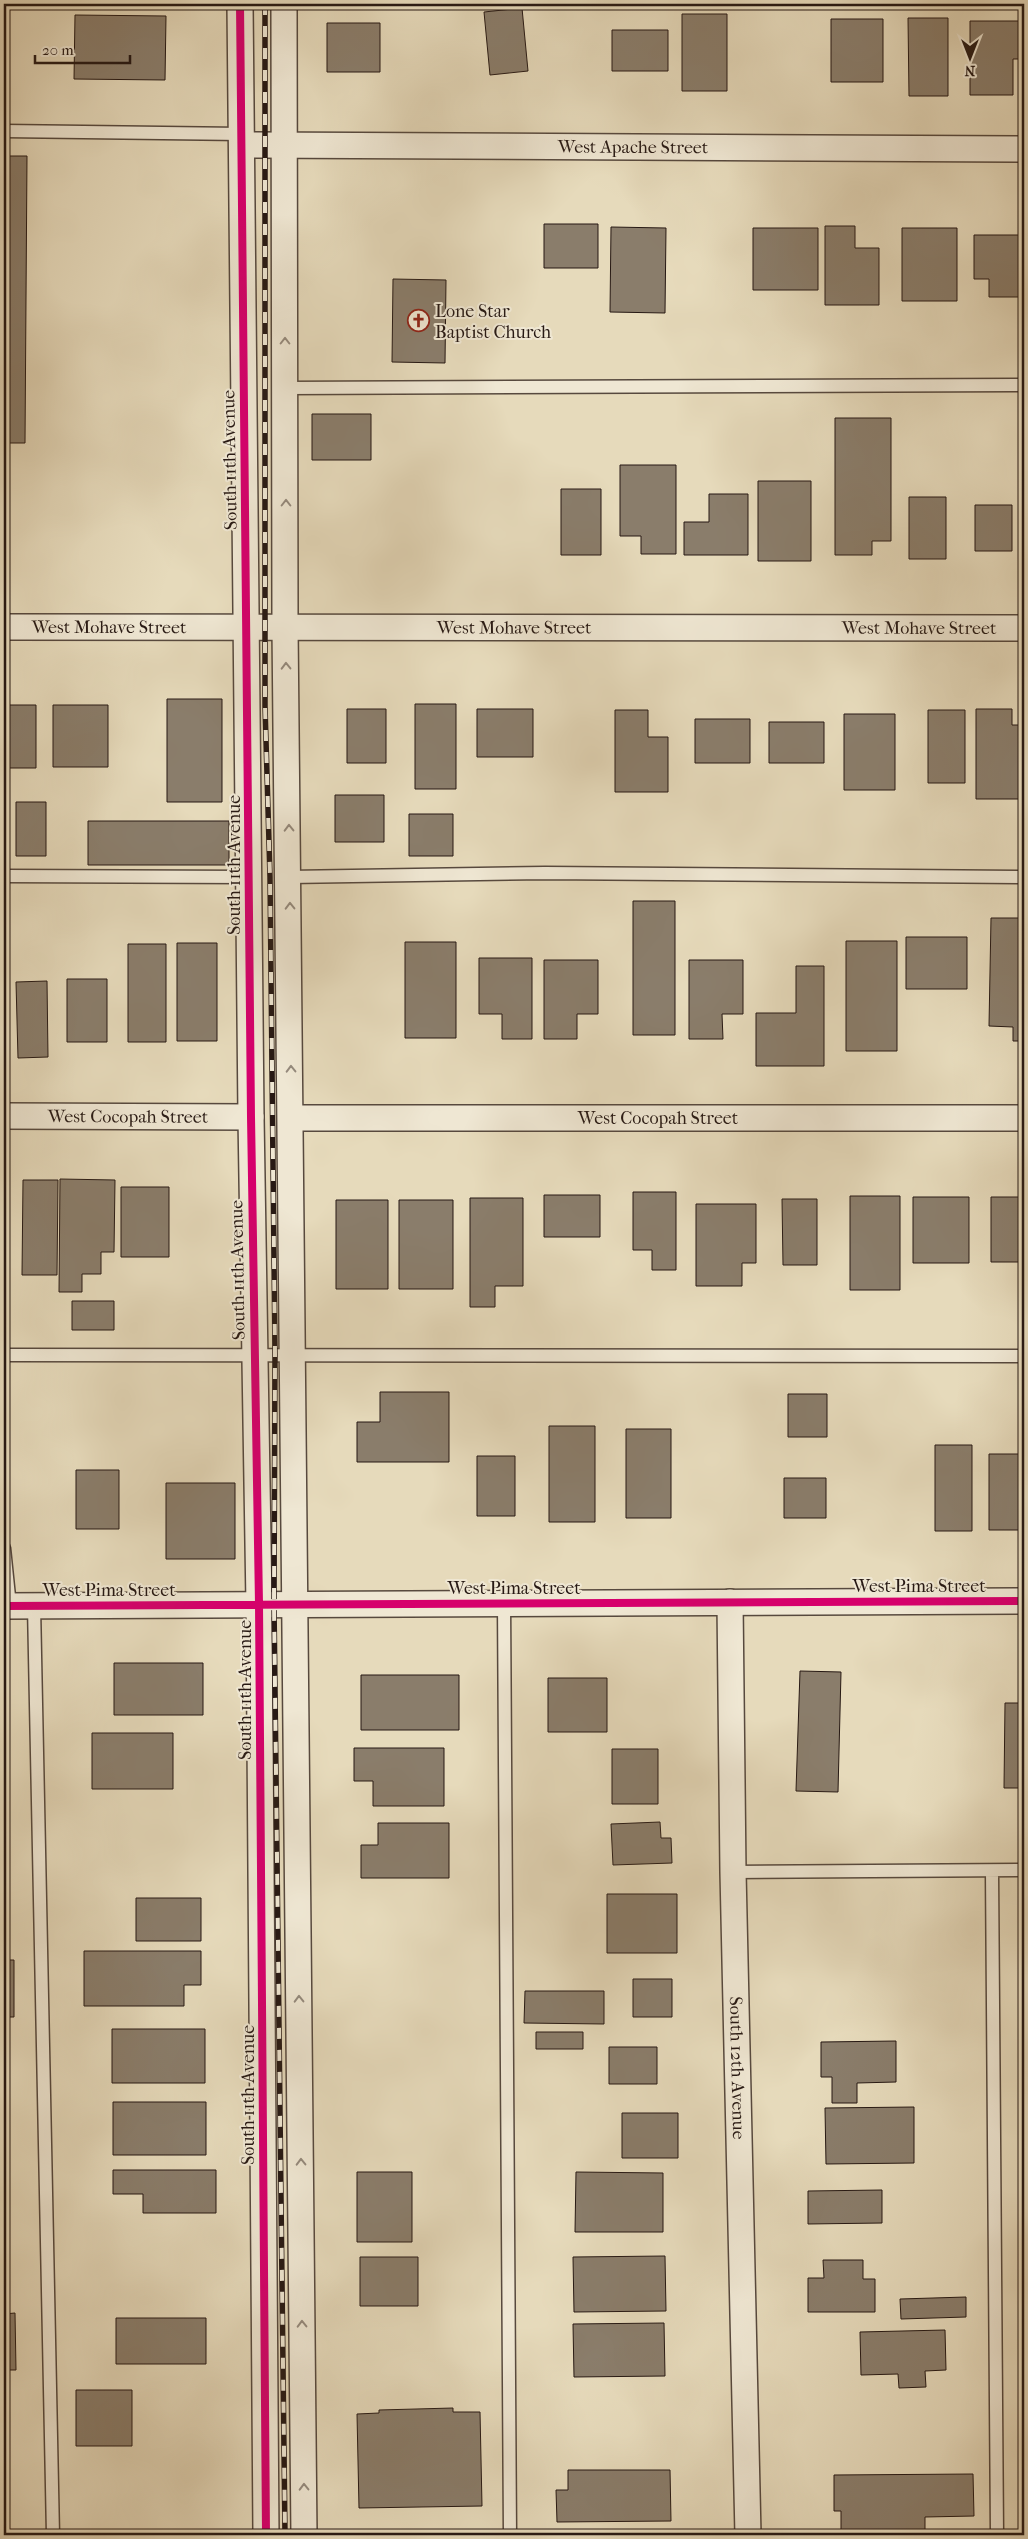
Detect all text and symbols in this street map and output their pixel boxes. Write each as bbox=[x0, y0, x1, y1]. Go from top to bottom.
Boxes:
scale bar bbox=[35, 32, 130, 64]
north arrow bbox=[946, 32, 996, 82]
text: 20 m bbox=[42, 41, 74, 59]
text: N bbox=[964, 62, 975, 79]
street label: West Apache Street bbox=[557, 136, 709, 158]
place label: Lone Star Baptist Church bbox=[435, 301, 551, 343]
church icon: Lone Star Baptist Church bbox=[407, 309, 431, 333]
one-way arrow bbox=[280, 336, 291, 344]
street label: South 11th Avenue bbox=[218, 390, 242, 530]
one-way arrow bbox=[281, 499, 291, 506]
street label: West Mohave Street bbox=[31, 617, 187, 638]
street label: West Mohave Street bbox=[436, 617, 592, 638]
street label: West Mohave Street bbox=[841, 617, 997, 638]
one-way arrow bbox=[281, 661, 291, 669]
street label: South 11th Avenue bbox=[224, 795, 245, 935]
one-way arrow bbox=[283, 824, 294, 832]
one-way arrow bbox=[285, 902, 295, 910]
one-way arrow bbox=[286, 1065, 296, 1072]
street label: West Cocopah Street bbox=[47, 1106, 209, 1127]
street label: West Cocopah Street bbox=[577, 1108, 739, 1129]
street label: South 11th Avenue bbox=[226, 1200, 250, 1340]
street label: West Pima Street bbox=[851, 1576, 986, 1597]
street label: West Pima Street bbox=[446, 1578, 581, 1599]
street label: West Pima Street bbox=[41, 1580, 176, 1601]
street label: South 11th Avenue bbox=[235, 1620, 256, 1760]
one-way arrow bbox=[294, 1995, 304, 2002]
street label: South 12th Avenue bbox=[725, 1996, 750, 2140]
street label: South 11th Avenue bbox=[238, 2025, 259, 2165]
one-way arrow bbox=[296, 2157, 306, 2165]
one-way arrow bbox=[297, 2320, 308, 2328]
one-way arrow bbox=[299, 2482, 309, 2490]

